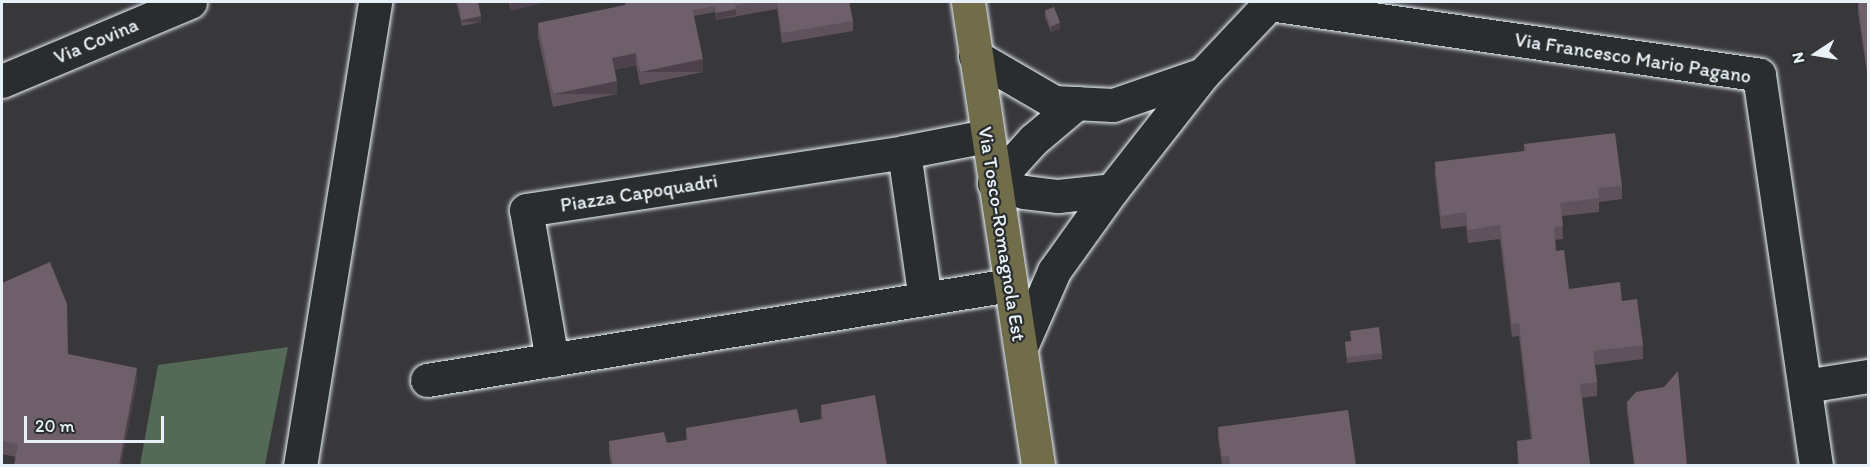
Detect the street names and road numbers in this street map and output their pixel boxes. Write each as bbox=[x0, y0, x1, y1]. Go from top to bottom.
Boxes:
street label: Via Covina bbox=[50, 12, 142, 70]
street label: Via Francesco Mario Pagano bbox=[1514, 28, 1752, 88]
street label: Via Tosco-Romagnola Est bbox=[973, 126, 1031, 342]
street label: Piazza Capoquadri bbox=[558, 169, 720, 217]

